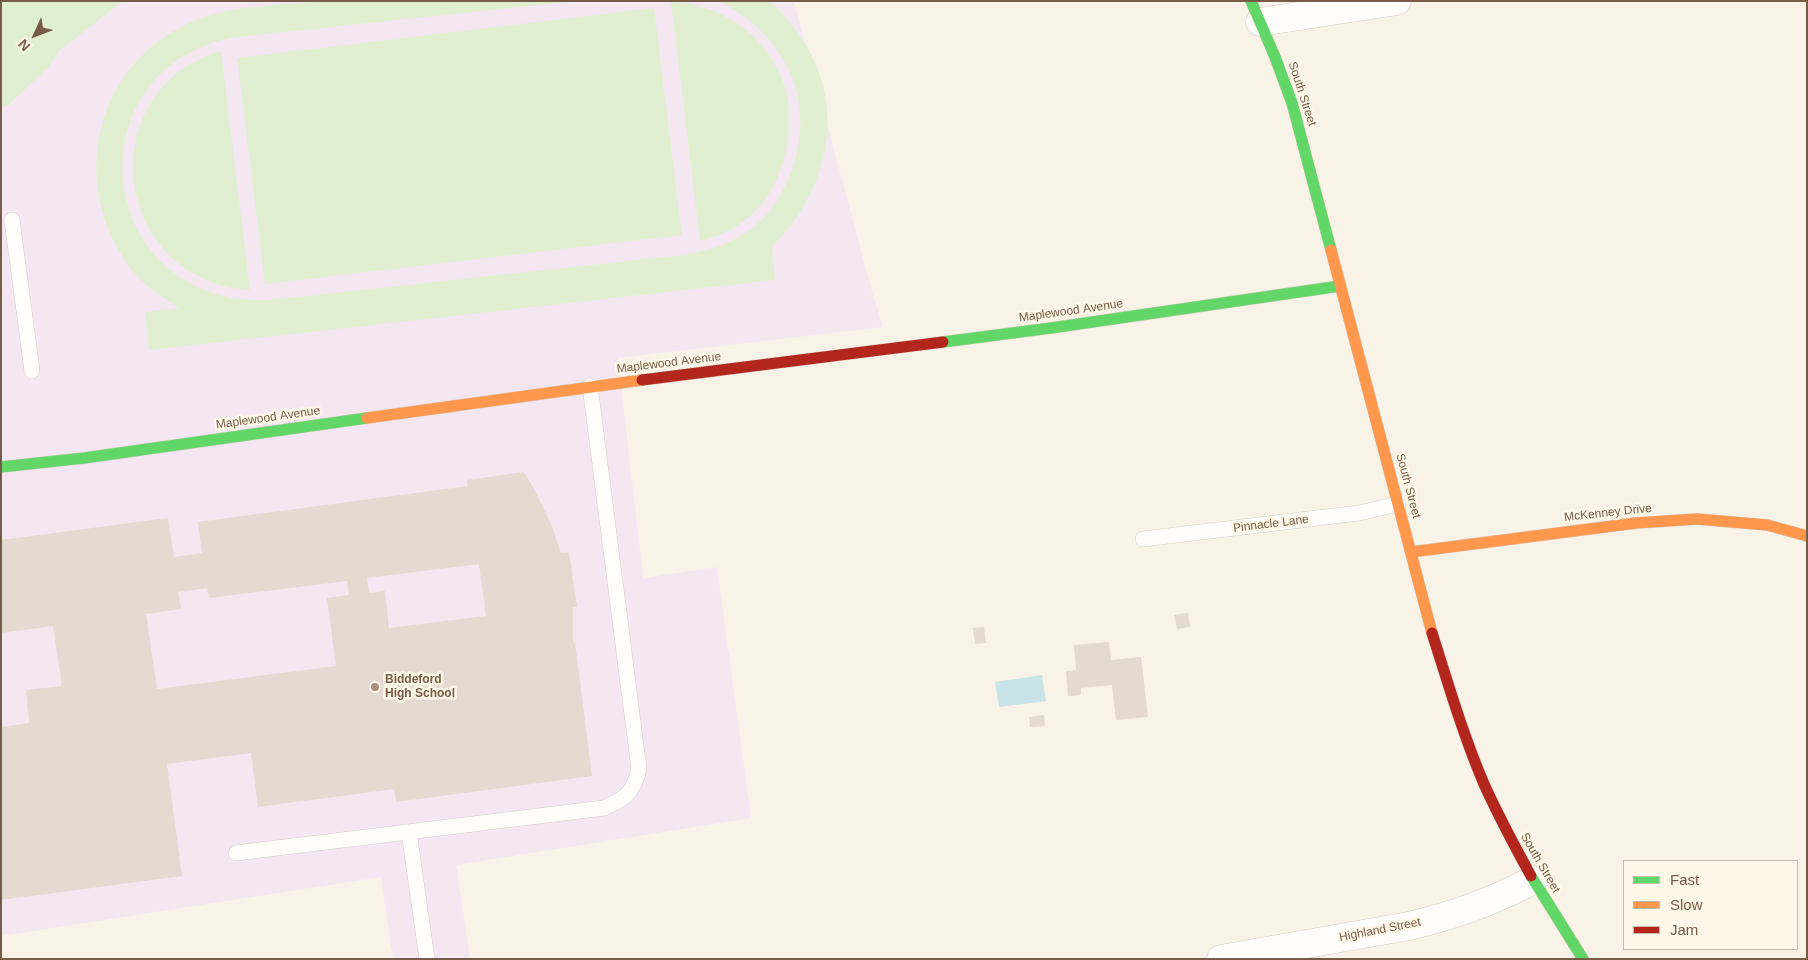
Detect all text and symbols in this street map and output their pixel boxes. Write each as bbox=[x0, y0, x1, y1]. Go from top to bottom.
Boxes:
north arrow bbox=[10, 10, 60, 60]
text: N bbox=[15, 36, 33, 54]
street label: South Street bbox=[1285, 60, 1319, 128]
street label: Maplewood Avenue bbox=[1018, 297, 1124, 325]
street label: Maplewood Avenue bbox=[616, 349, 722, 377]
street label: Maplewood Avenue bbox=[215, 404, 321, 432]
street label: South Street bbox=[1392, 452, 1424, 520]
street label: McKenney Drive bbox=[1563, 501, 1653, 525]
street label: Pinnacle Lane bbox=[1232, 512, 1310, 536]
place label: Biddeford High School bbox=[385, 673, 455, 701]
marker: Biddeford High School bbox=[369, 681, 381, 693]
street label: South Street bbox=[1517, 831, 1563, 895]
legend bbox=[1623, 860, 1798, 950]
text: Fast bbox=[1670, 871, 1699, 888]
text: Slow bbox=[1670, 896, 1703, 913]
street label: Highland Street bbox=[1338, 915, 1422, 945]
text: Jam bbox=[1670, 921, 1698, 938]

